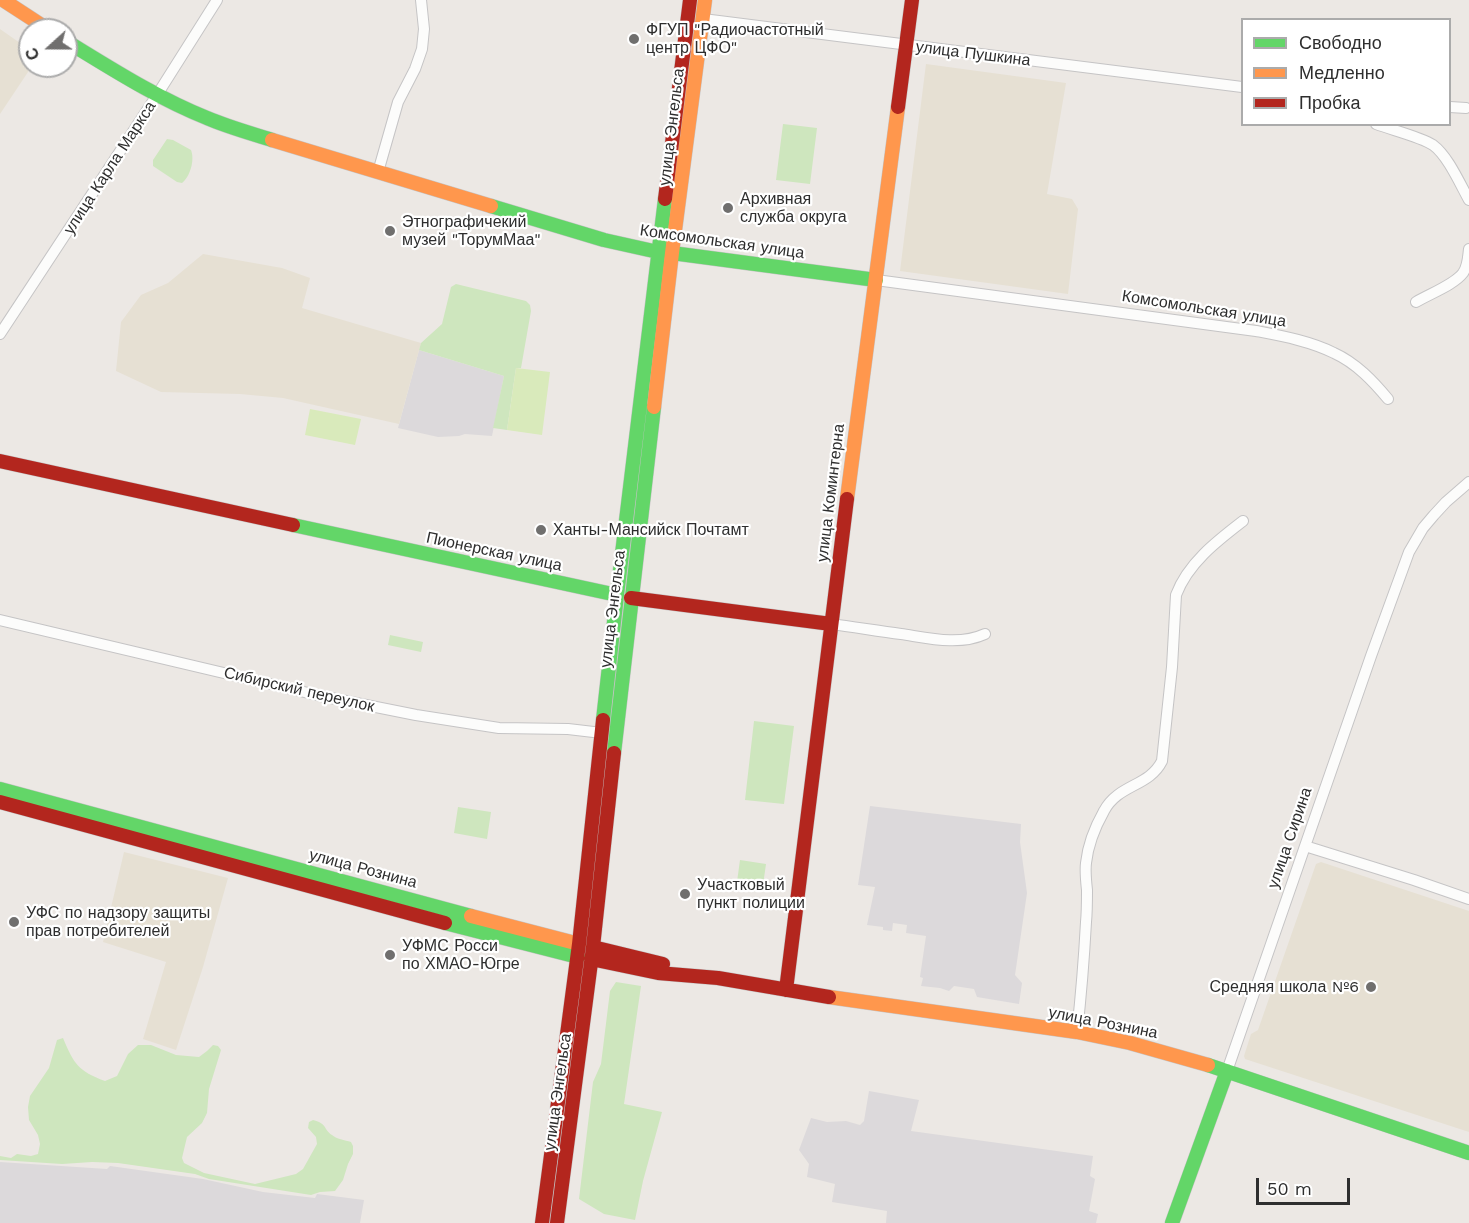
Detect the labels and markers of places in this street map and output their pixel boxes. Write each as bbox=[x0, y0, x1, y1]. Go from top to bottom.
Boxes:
place label: ФГУП "Радиочастотный центр ЦФО" bbox=[646, 20, 824, 58]
marker: ФГУП "Радиочастотный центр ЦФО" bbox=[627, 32, 641, 46]
place label: Архивная служба округа bbox=[740, 189, 847, 227]
marker: Архивная служба округа bbox=[721, 201, 735, 215]
place label: Этнографичекий музей "ТорумМаа" bbox=[402, 212, 541, 250]
marker: Этнографичекий музей "ТорумМаа" bbox=[383, 224, 397, 238]
place label: Ханты-Мансийск Почтамт bbox=[553, 520, 749, 540]
marker: Ханты-Мансийск Почтамт bbox=[534, 523, 548, 537]
place label: Участковый пункт полиции bbox=[697, 875, 805, 913]
marker: Участковый пункт полиции bbox=[678, 887, 692, 901]
place label: УФС по надзору защиты прав потребителей bbox=[26, 903, 210, 941]
marker: УФС по надзору защиты прав потребителей bbox=[7, 915, 21, 929]
place label: УФМС Росси по ХМАО-Югре bbox=[402, 936, 520, 974]
marker: УФМС Росси по ХМАО-Югре bbox=[383, 948, 397, 962]
place label: Средняя школа №6 bbox=[1210, 977, 1359, 997]
marker: Средняя школа №6 bbox=[1364, 980, 1378, 994]

